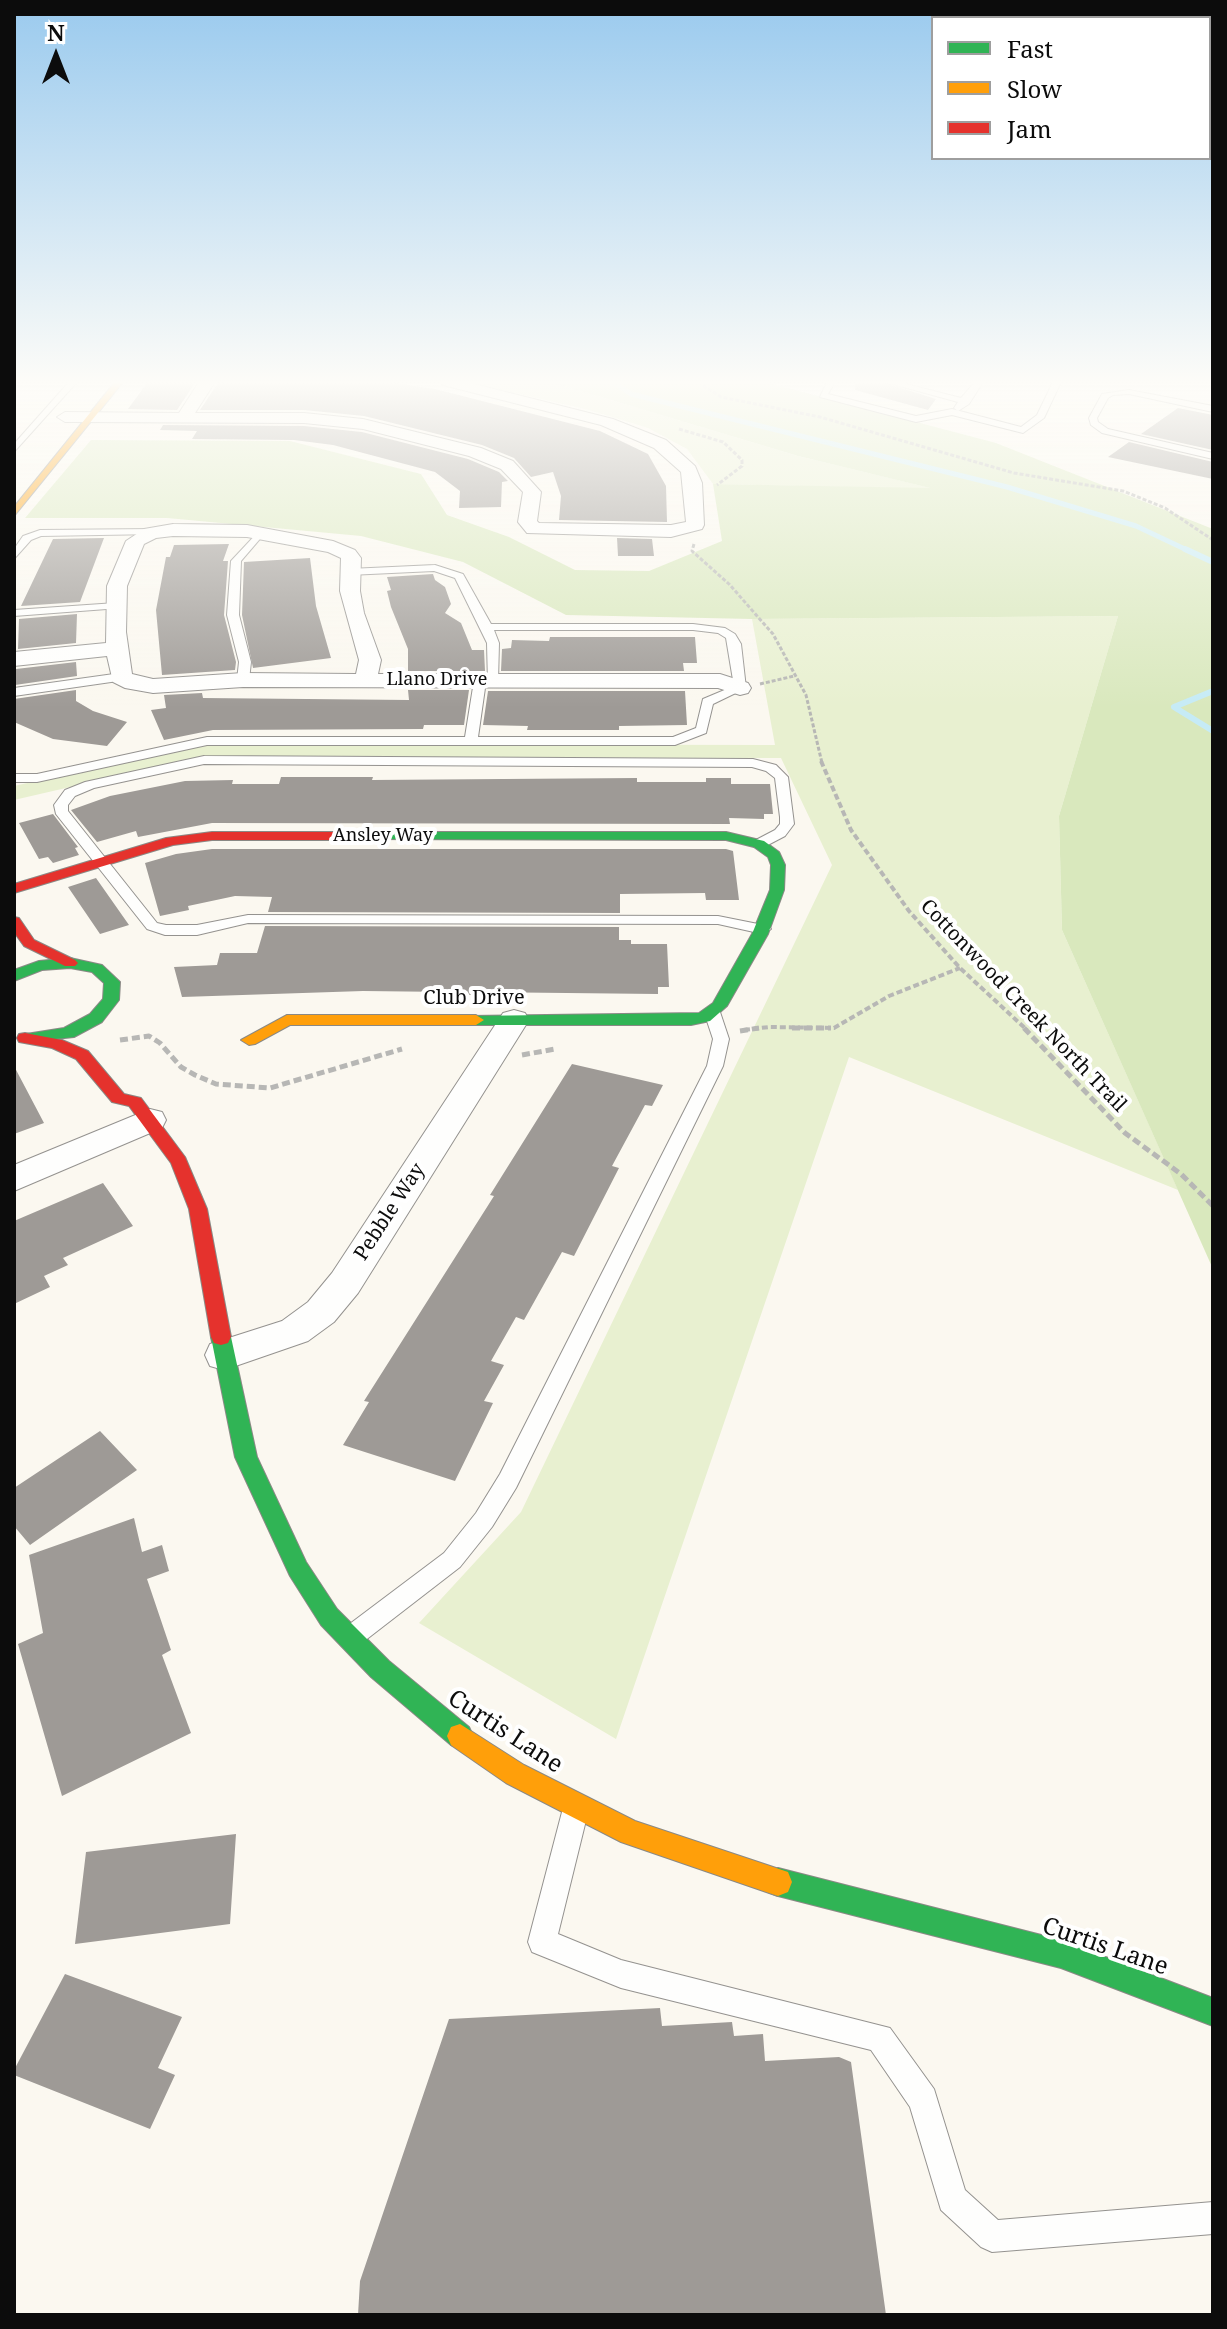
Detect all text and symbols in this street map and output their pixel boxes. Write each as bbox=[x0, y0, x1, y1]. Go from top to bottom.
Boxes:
north arrow bbox=[16, 16, 96, 96]
legend bbox=[931, 16, 1211, 160]
text: N bbox=[47, 17, 65, 47]
text: Fast bbox=[1007, 32, 1053, 65]
text: Slow bbox=[1007, 72, 1062, 105]
text: Jam bbox=[1007, 112, 1052, 145]
street label: Llano Drive bbox=[387, 669, 487, 691]
street label: Ansley Way bbox=[333, 825, 433, 847]
street label: Cottonwood Creek North Trail bbox=[915, 895, 1131, 1117]
street label: Club Drive bbox=[423, 986, 525, 1010]
street label: Pebble Way bbox=[350, 1159, 430, 1265]
street label: Curtis Lane bbox=[442, 1684, 568, 1780]
street label: Curtis Lane bbox=[1038, 1912, 1172, 1982]

